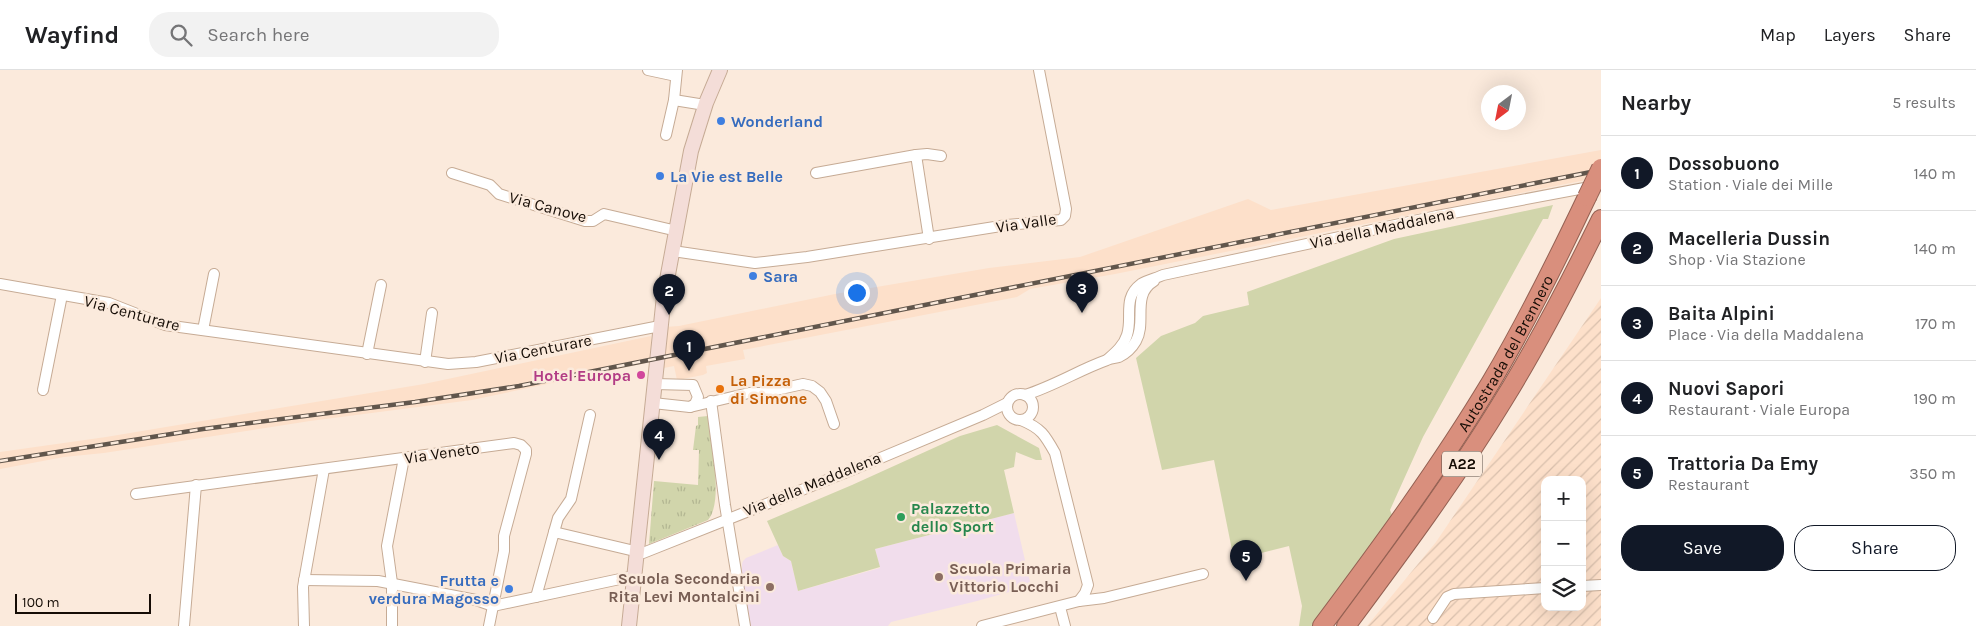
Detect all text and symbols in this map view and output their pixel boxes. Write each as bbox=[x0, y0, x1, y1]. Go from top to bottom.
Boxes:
search box bbox=[149, 12, 499, 57]
text: Wayfind bbox=[25, 21, 119, 49]
icon: search bbox=[167, 21, 195, 49]
text: Search here bbox=[207, 24, 309, 46]
text: Map bbox=[1760, 24, 1796, 46]
text: Layers bbox=[1824, 24, 1876, 46]
text: Share bbox=[1904, 24, 1951, 46]
north arrow bbox=[1481, 85, 1526, 130]
text: Nearby bbox=[1621, 91, 1691, 115]
text: 5 results bbox=[1892, 93, 1956, 112]
place label: Wonderland bbox=[731, 112, 823, 131]
marker: Wonderland bbox=[715, 115, 727, 127]
text: Dossobuono bbox=[1668, 153, 1780, 175]
text: 1 bbox=[1634, 164, 1640, 183]
text: 140 m bbox=[1914, 164, 1956, 183]
place label: La Vie est Belle bbox=[670, 167, 783, 186]
marker: La Vie est Belle bbox=[654, 170, 666, 182]
text: Station · Viale dei Mille bbox=[1668, 175, 1833, 194]
street label: Via Canove bbox=[507, 188, 589, 226]
street label: Via della Maddalena bbox=[1308, 203, 1456, 253]
street label: Via Valle bbox=[995, 209, 1057, 237]
text: Macelleria Dussin bbox=[1668, 228, 1830, 250]
text: 2 bbox=[1632, 239, 1642, 258]
text: 140 m bbox=[1914, 239, 1956, 258]
text: Shop · Via Stazione bbox=[1668, 250, 1806, 269]
place label: Sara bbox=[763, 267, 798, 286]
marker: Sara bbox=[747, 270, 759, 282]
pin: 3 bbox=[1066, 272, 1098, 313]
street label: Autostrada del Brennero bbox=[1453, 272, 1557, 435]
pin: 2 bbox=[653, 274, 685, 315]
your location bbox=[844, 280, 870, 306]
street label: Via Centurare bbox=[82, 291, 182, 335]
text: Baita Alpini bbox=[1668, 303, 1775, 325]
text: 3 bbox=[1632, 314, 1642, 333]
text: 170 m bbox=[1915, 314, 1956, 333]
text: Place · Via della Maddalena bbox=[1668, 325, 1864, 344]
street label: Via Centurare bbox=[493, 330, 593, 368]
pin: 1 bbox=[673, 330, 705, 371]
place label: Hotel Europa bbox=[533, 366, 631, 385]
marker: Hotel Europa bbox=[635, 369, 647, 381]
place label: La Pizza di Simone bbox=[730, 371, 807, 408]
text: Nuovi Sapori bbox=[1668, 378, 1784, 400]
marker: La Pizza di Simone bbox=[714, 383, 726, 395]
text: 4 bbox=[1632, 389, 1642, 408]
text: 190 m bbox=[1913, 389, 1956, 408]
text: Restaurant · Viale Europa bbox=[1668, 400, 1850, 419]
pin: 4 bbox=[643, 419, 675, 460]
street label: Via Veneto bbox=[403, 438, 481, 468]
street label: Via della Maddalena bbox=[740, 448, 884, 520]
road number: A22 bbox=[1442, 452, 1482, 476]
text: Trattoria Da Emy bbox=[1668, 453, 1818, 475]
text: 5 bbox=[1632, 464, 1642, 483]
text: 350 m bbox=[1909, 464, 1956, 483]
text: Restaurant bbox=[1668, 475, 1749, 494]
map controls bbox=[1541, 476, 1586, 611]
button: + bbox=[1541, 476, 1586, 521]
place label: Palazzetto dello Sport bbox=[911, 499, 994, 536]
marker: Palazzetto dello Sport bbox=[895, 511, 907, 523]
button: − bbox=[1541, 521, 1586, 566]
button: Save bbox=[1621, 525, 1784, 571]
button: Share bbox=[1794, 525, 1956, 571]
pin: 5 bbox=[1230, 540, 1262, 581]
place label: Scuola Primaria Vittorio Locchi bbox=[949, 559, 1071, 596]
button: layers bbox=[1541, 566, 1586, 611]
place label: Scuola Secondaria Rita Levi Montalcini bbox=[608, 569, 760, 606]
place label: Frutta e verdura Magosso bbox=[369, 571, 499, 608]
marker: Scuola Primaria Vittorio Locchi bbox=[933, 571, 945, 583]
marker: Scuola Secondaria Rita Levi Montalcini bbox=[764, 581, 776, 593]
marker: Frutta e verdura Magosso bbox=[503, 583, 515, 595]
scale bar bbox=[15, 591, 151, 614]
text: 100 m bbox=[22, 594, 60, 611]

